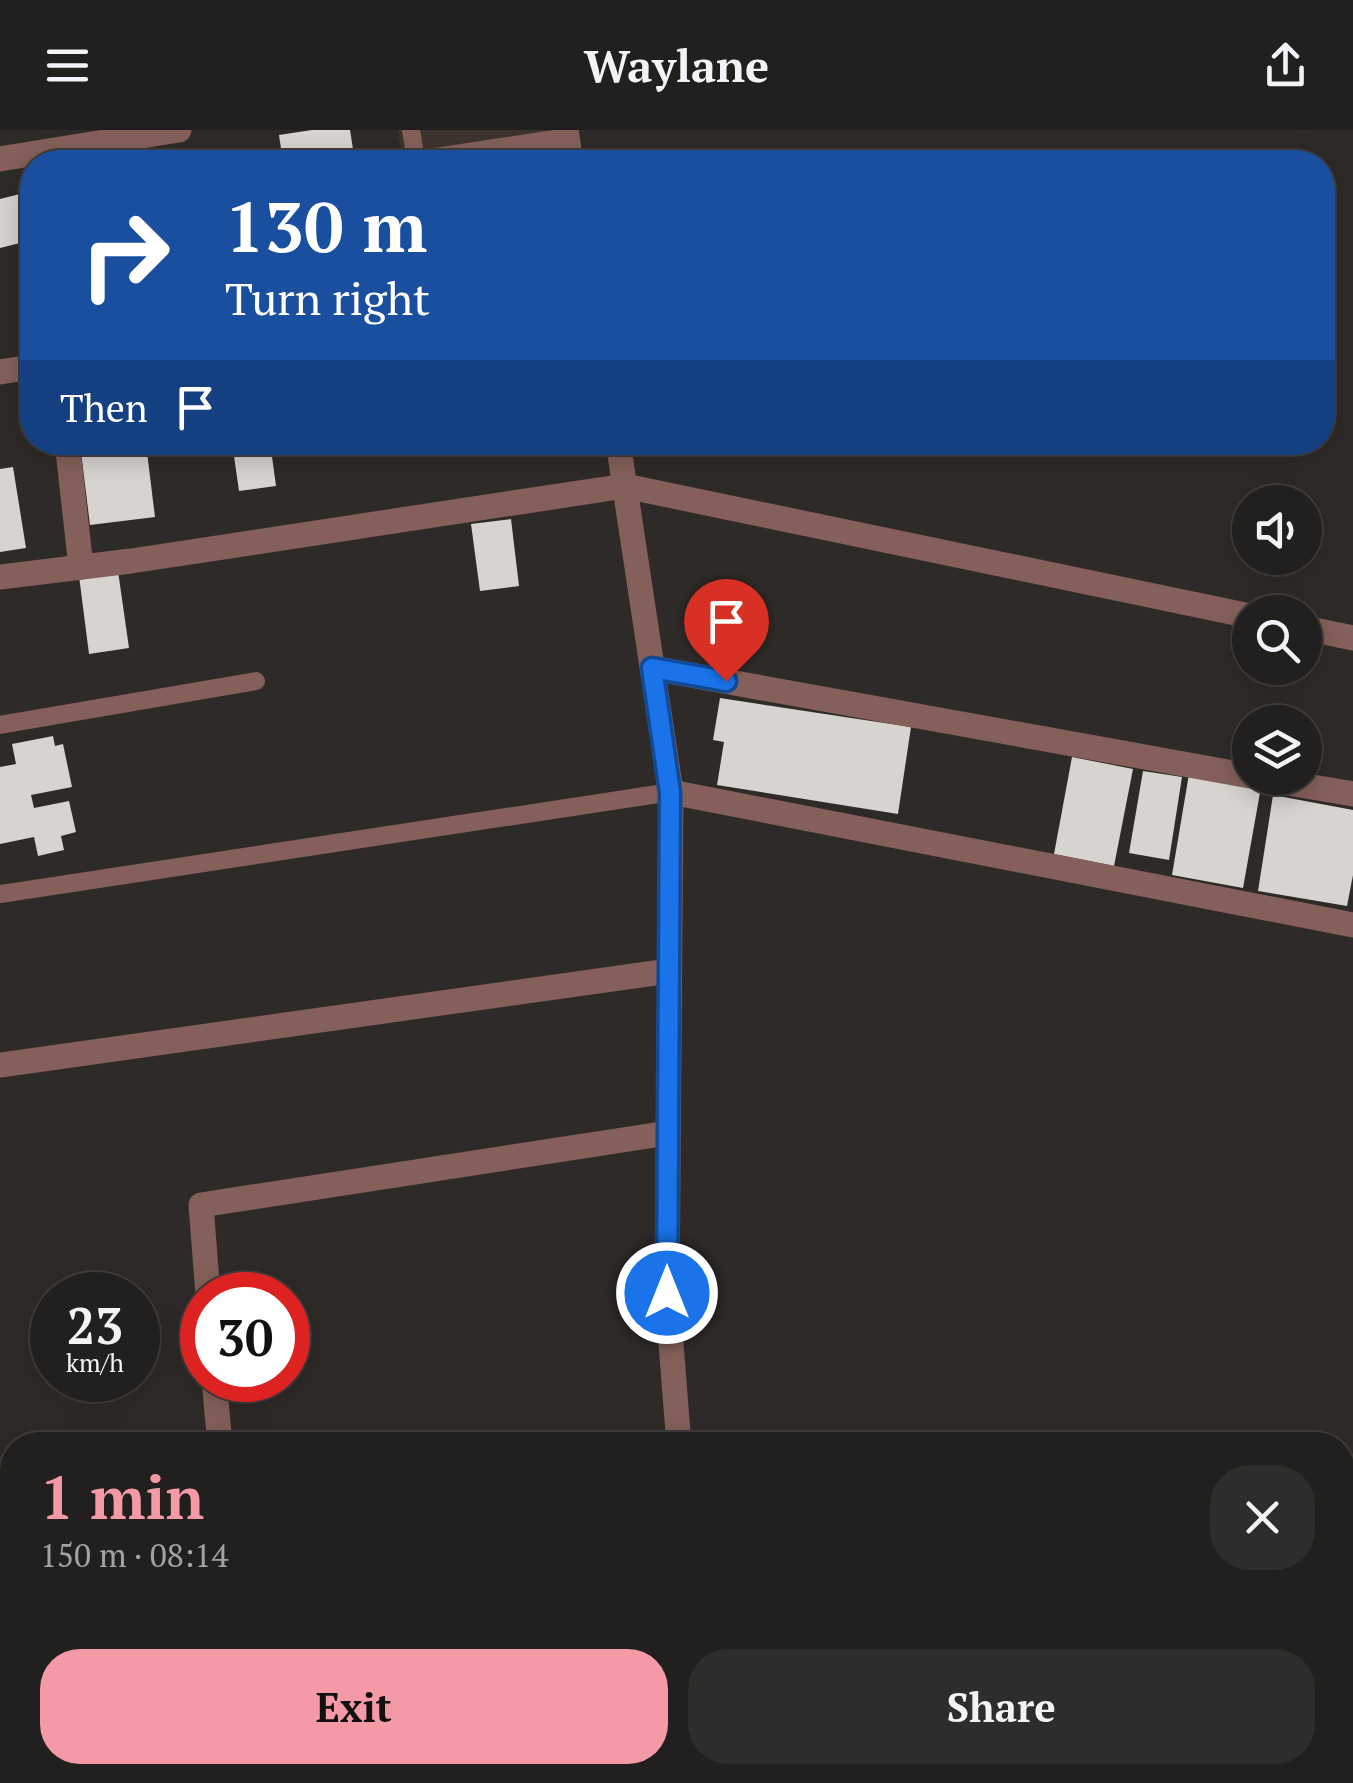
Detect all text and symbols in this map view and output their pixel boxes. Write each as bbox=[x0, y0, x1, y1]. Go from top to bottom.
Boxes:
text: Waylane bbox=[584, 35, 769, 95]
icon: menu bbox=[40, 38, 95, 93]
icon: share bbox=[1258, 38, 1313, 93]
text: 130 m bbox=[225, 179, 427, 272]
icon: right bbox=[60, 190, 190, 320]
text: Turn right bbox=[225, 268, 430, 328]
icon: arrive bbox=[168, 380, 223, 435]
text: Then bbox=[60, 383, 148, 433]
map controls bbox=[1232, 485, 1322, 795]
button: sound bbox=[1232, 485, 1322, 575]
pin bbox=[684, 579, 769, 682]
icon: arrive bbox=[699, 594, 754, 649]
button: search bbox=[1232, 595, 1322, 685]
button: layers bbox=[1232, 705, 1322, 795]
position arrow bbox=[615, 1241, 719, 1345]
speed limit sign: 30 bbox=[180, 1272, 310, 1402]
text: 23 bbox=[67, 1292, 123, 1358]
text: km/h bbox=[66, 1346, 124, 1379]
text: 1 min bbox=[40, 1457, 204, 1536]
button: close bbox=[1210, 1465, 1315, 1570]
text: 150 m · 08:14 bbox=[40, 1534, 228, 1576]
button: Exit bbox=[40, 1649, 668, 1764]
button: Share bbox=[688, 1649, 1315, 1764]

